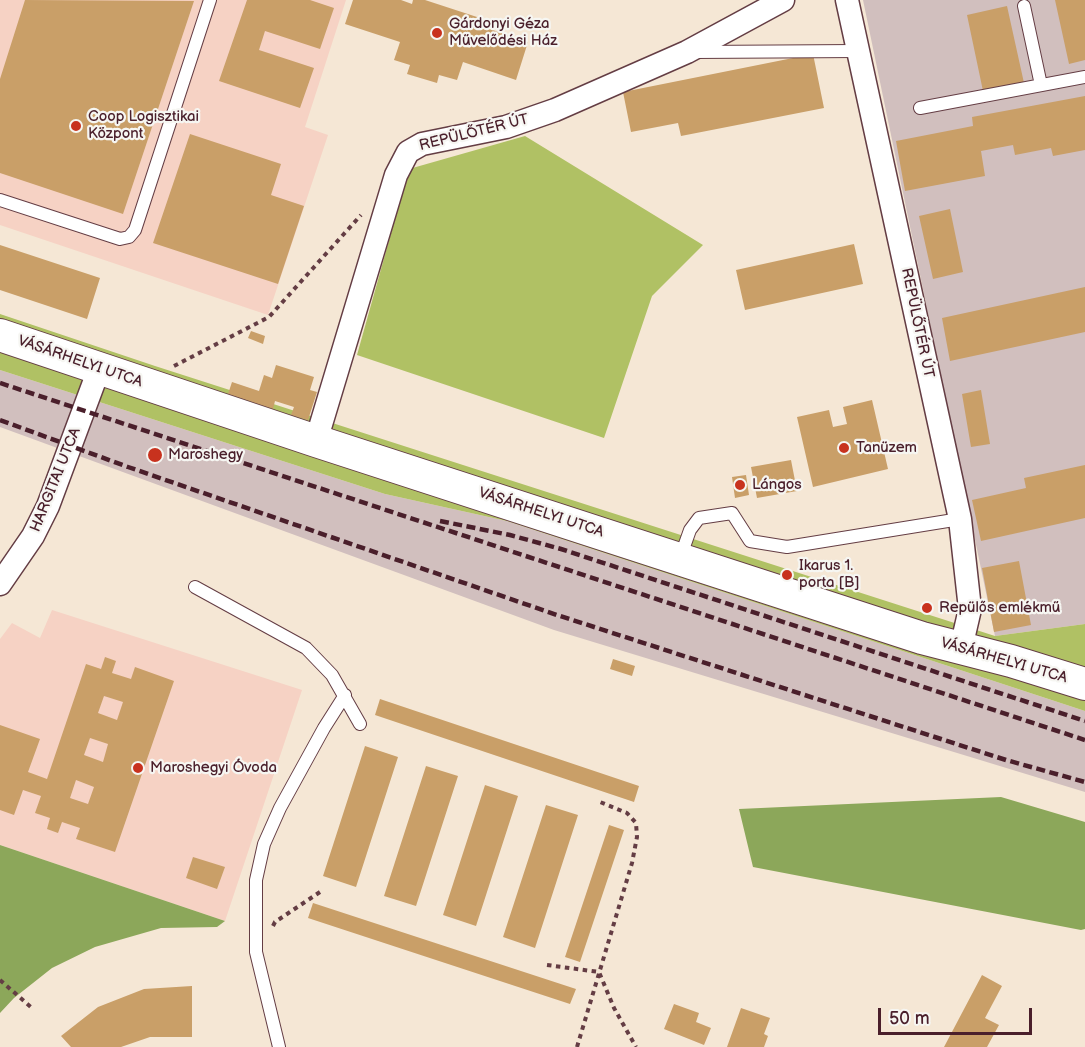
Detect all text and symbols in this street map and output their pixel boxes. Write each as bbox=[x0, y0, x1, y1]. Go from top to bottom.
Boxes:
place label: Gárdonyi Géza Művelődési Ház bbox=[449, 15, 557, 50]
marker: Gárdonyi Géza Művelődési Ház bbox=[430, 26, 444, 40]
place label: Coop Logisztikai Központ bbox=[88, 108, 199, 143]
street label: REPÜLŐTÉR ÚT bbox=[417, 111, 531, 155]
marker: Coop Logisztikai Központ bbox=[69, 119, 83, 133]
street label: REPÜLŐTÉR ÚT bbox=[897, 266, 937, 380]
street label: VÁSÁRHELYI UTCA bbox=[15, 332, 145, 392]
street label: HARGITAI UTCA bbox=[27, 425, 85, 535]
place label: Tanüzem bbox=[856, 439, 917, 457]
marker: Tanüzem bbox=[837, 441, 851, 455]
marker: Maroshegy bbox=[146, 446, 164, 464]
place label: Maroshegy bbox=[168, 446, 243, 464]
place label: Lángos bbox=[752, 476, 802, 494]
marker: Lángos bbox=[733, 478, 747, 492]
street label: VÁSÁRHELYI UTCA bbox=[476, 484, 606, 542]
place label: Ikarus 1. porta [B] bbox=[799, 557, 860, 592]
marker: Ikarus 1. porta [B] bbox=[780, 568, 794, 582]
place label: Repülős emlékmű bbox=[939, 599, 1060, 617]
marker: Repülős emlékmű bbox=[920, 601, 934, 615]
street label: VÁSÁRHELYI UTCA bbox=[939, 634, 1069, 688]
place label: Maroshegyi Óvoda bbox=[150, 759, 277, 777]
marker: Maroshegyi Óvoda bbox=[131, 761, 145, 775]
scale bar bbox=[881, 996, 1036, 1034]
text: 50 m bbox=[889, 1008, 930, 1029]

